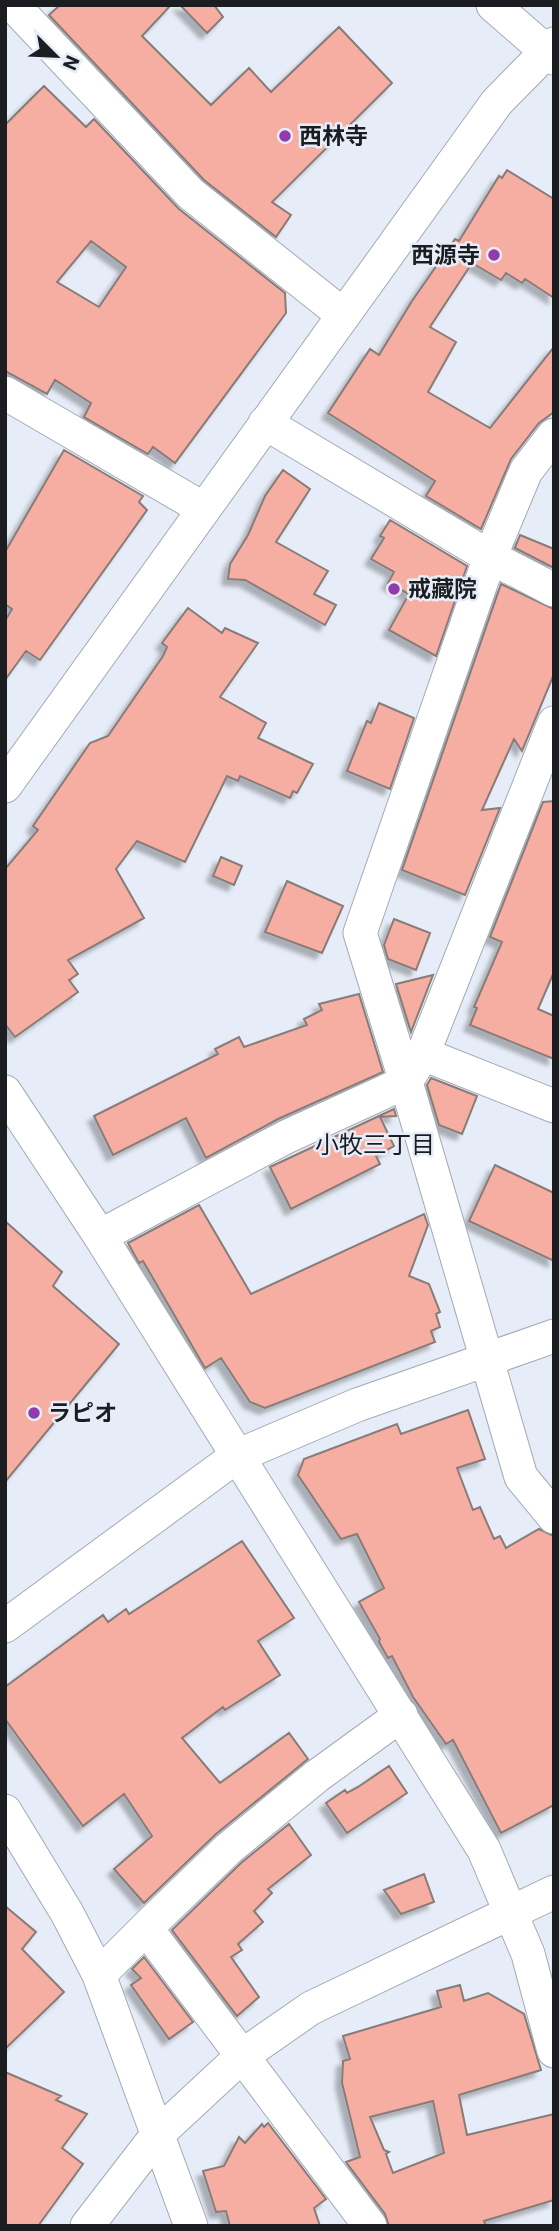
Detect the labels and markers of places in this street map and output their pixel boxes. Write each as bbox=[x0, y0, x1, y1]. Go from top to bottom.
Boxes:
place label: 西林寺 bbox=[299, 123, 368, 150]
marker: 西林寺 bbox=[277, 128, 293, 144]
place label: 西源寺 bbox=[411, 242, 480, 269]
marker: 西源寺 bbox=[486, 247, 502, 263]
place label: 戒藏院 bbox=[408, 576, 477, 603]
marker: 戒藏院 bbox=[386, 581, 402, 597]
place label: ラピオ bbox=[48, 1400, 117, 1427]
marker: ラピオ bbox=[26, 1405, 42, 1421]

